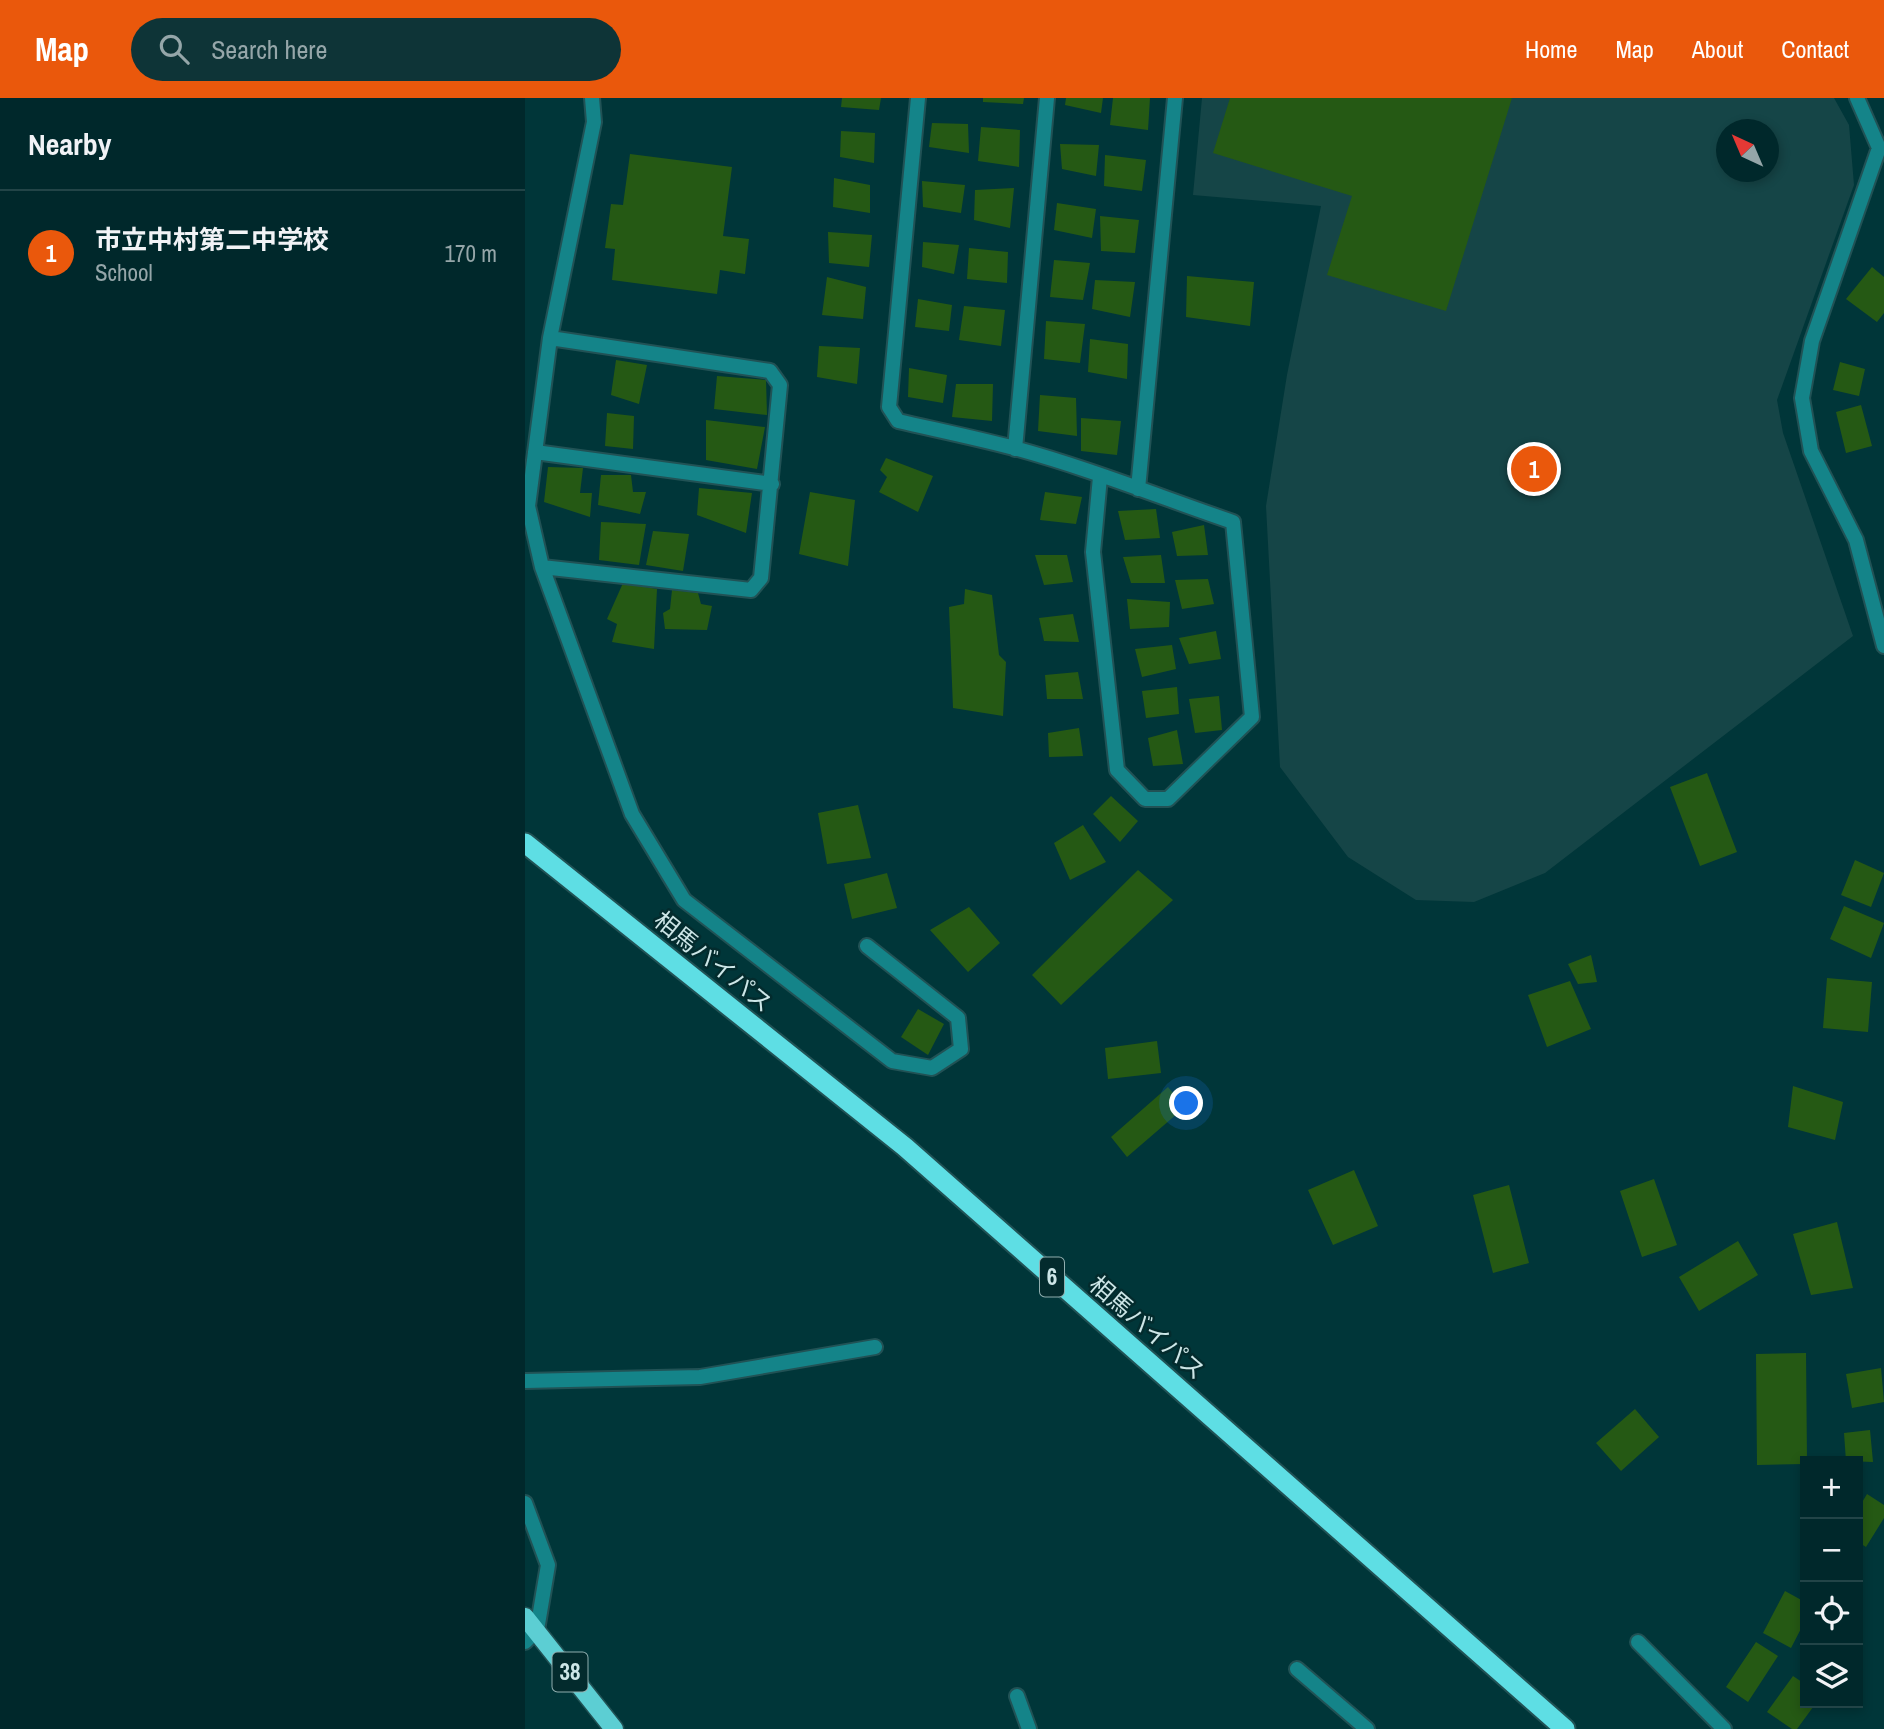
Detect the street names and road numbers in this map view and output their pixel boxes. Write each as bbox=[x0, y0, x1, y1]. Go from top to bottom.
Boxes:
street label: 相馬バイパス bbox=[648, 904, 779, 1019]
road number: 6 bbox=[1040, 1258, 1064, 1296]
street label: 相馬バイパス bbox=[1083, 1268, 1212, 1386]
road number: 38 bbox=[553, 1652, 587, 1692]

